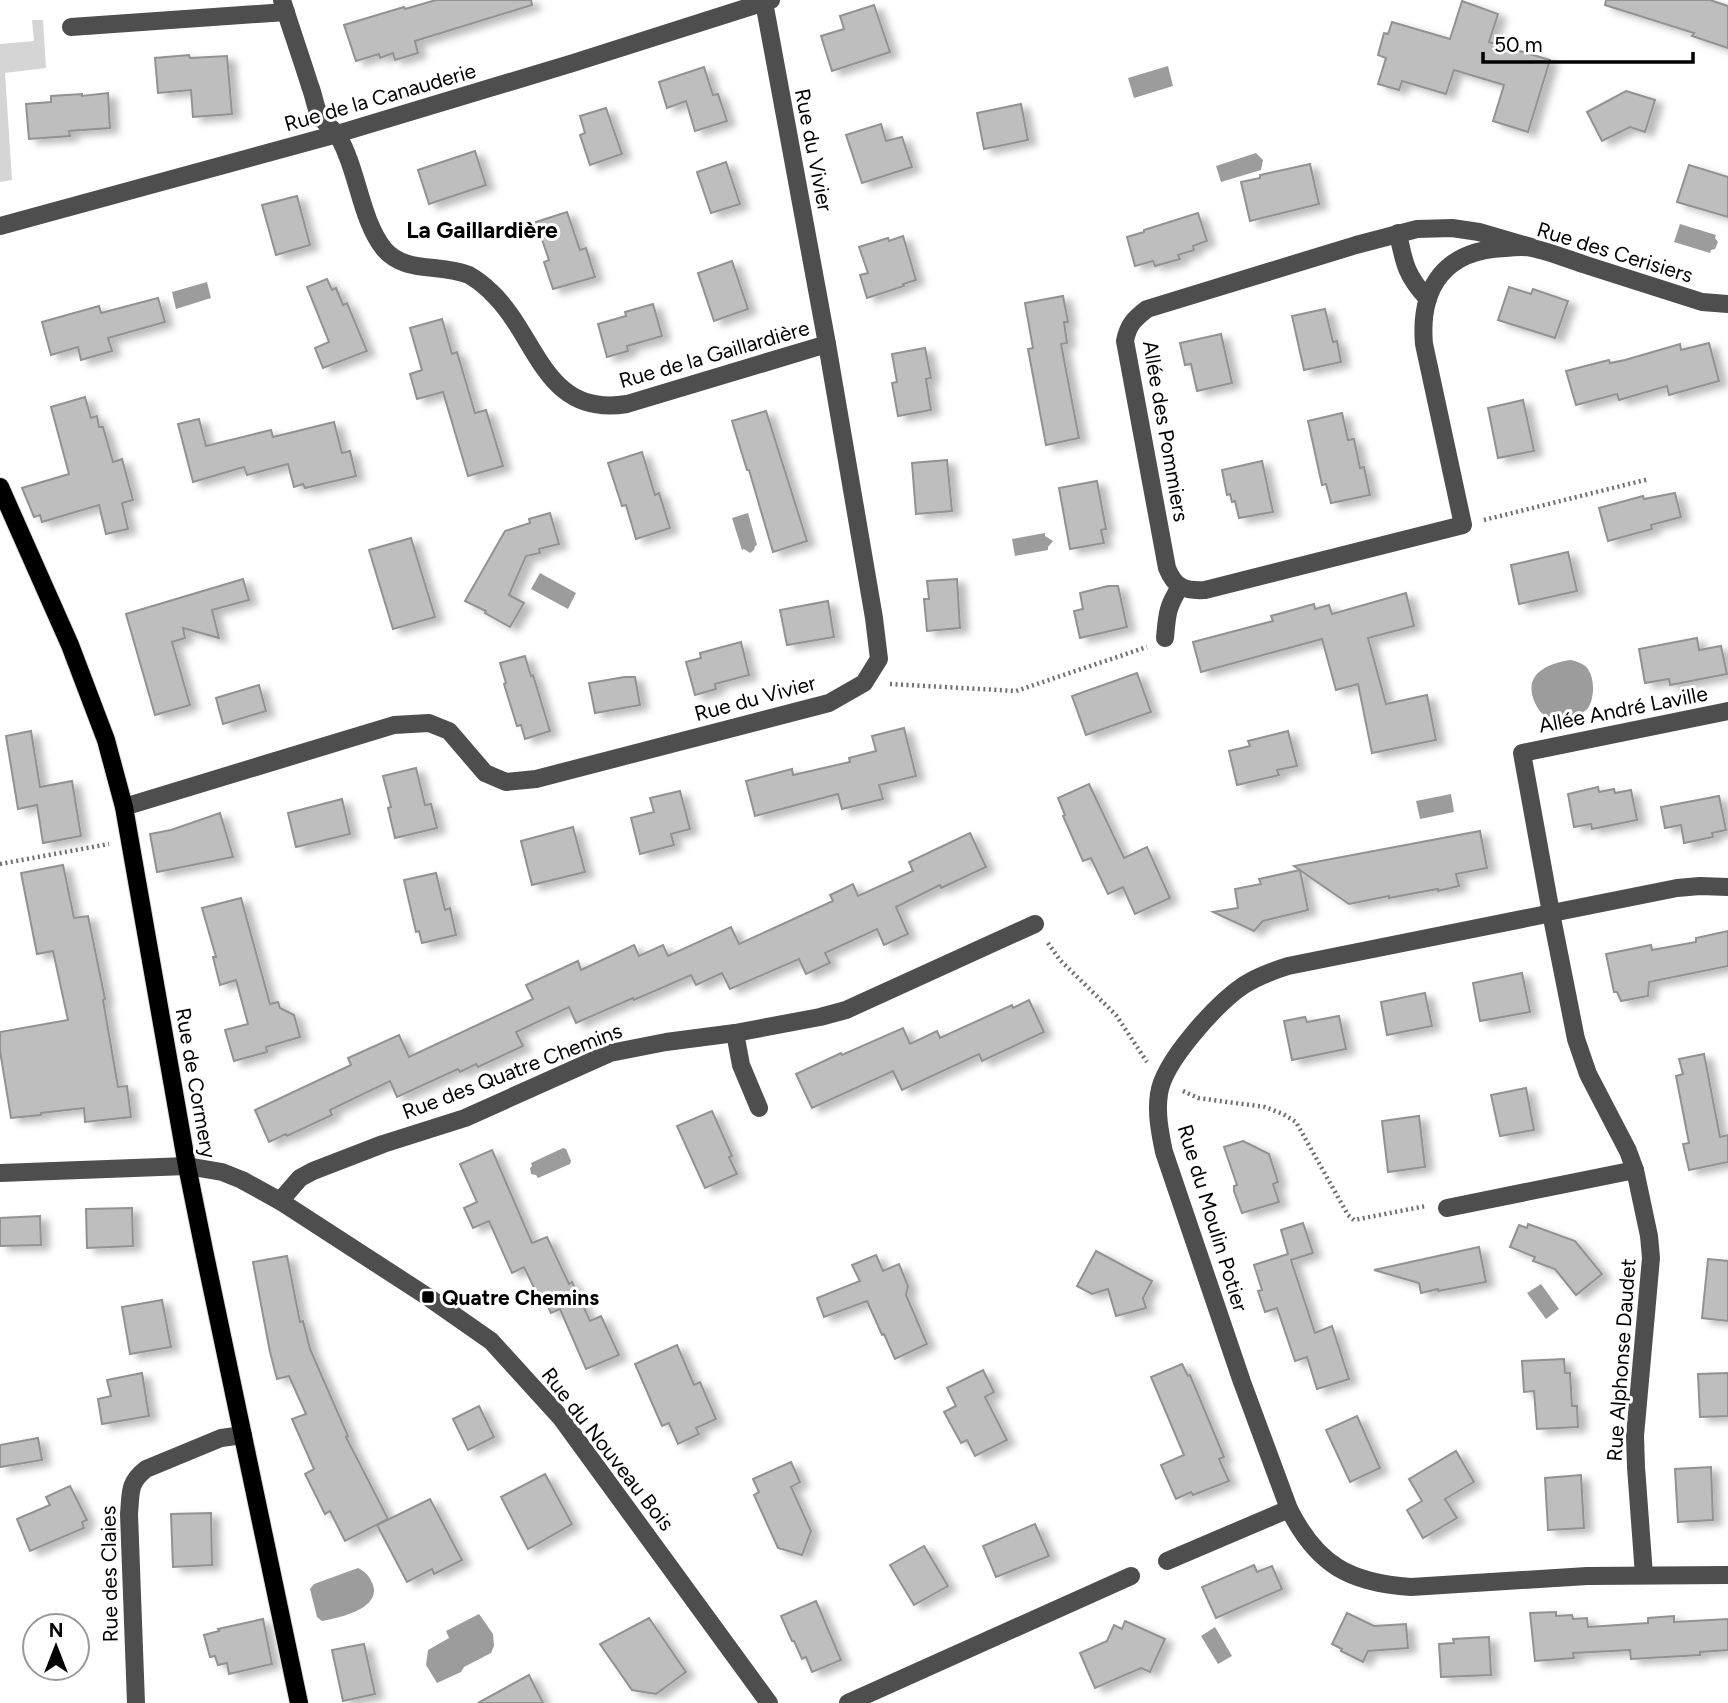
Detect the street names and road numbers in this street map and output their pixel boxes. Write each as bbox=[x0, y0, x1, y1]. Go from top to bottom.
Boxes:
street label: Rue de la Canauderie bbox=[281, 58, 479, 136]
street label: Rue du Vivier bbox=[790, 87, 838, 213]
street label: Rue des Cerisiers bbox=[1534, 216, 1696, 288]
street label: Rue de la Gaillardière bbox=[616, 315, 812, 393]
street label: Allée des Pommiers bbox=[1138, 339, 1194, 523]
street label: Rue du Vivier bbox=[692, 670, 818, 726]
street label: Allée André Laville bbox=[1536, 680, 1710, 738]
street label: Rue de Cormery bbox=[170, 1006, 222, 1160]
street label: Rue des Quatre Chemins bbox=[399, 1018, 625, 1124]
street label: Rue du Moulin Potier bbox=[1173, 1121, 1253, 1315]
street label: Rue Alphonse Daudet bbox=[1601, 1258, 1641, 1462]
street label: Rue du Nouveau Bois bbox=[536, 1362, 680, 1536]
street label: Rue des Claies bbox=[95, 1505, 123, 1643]

